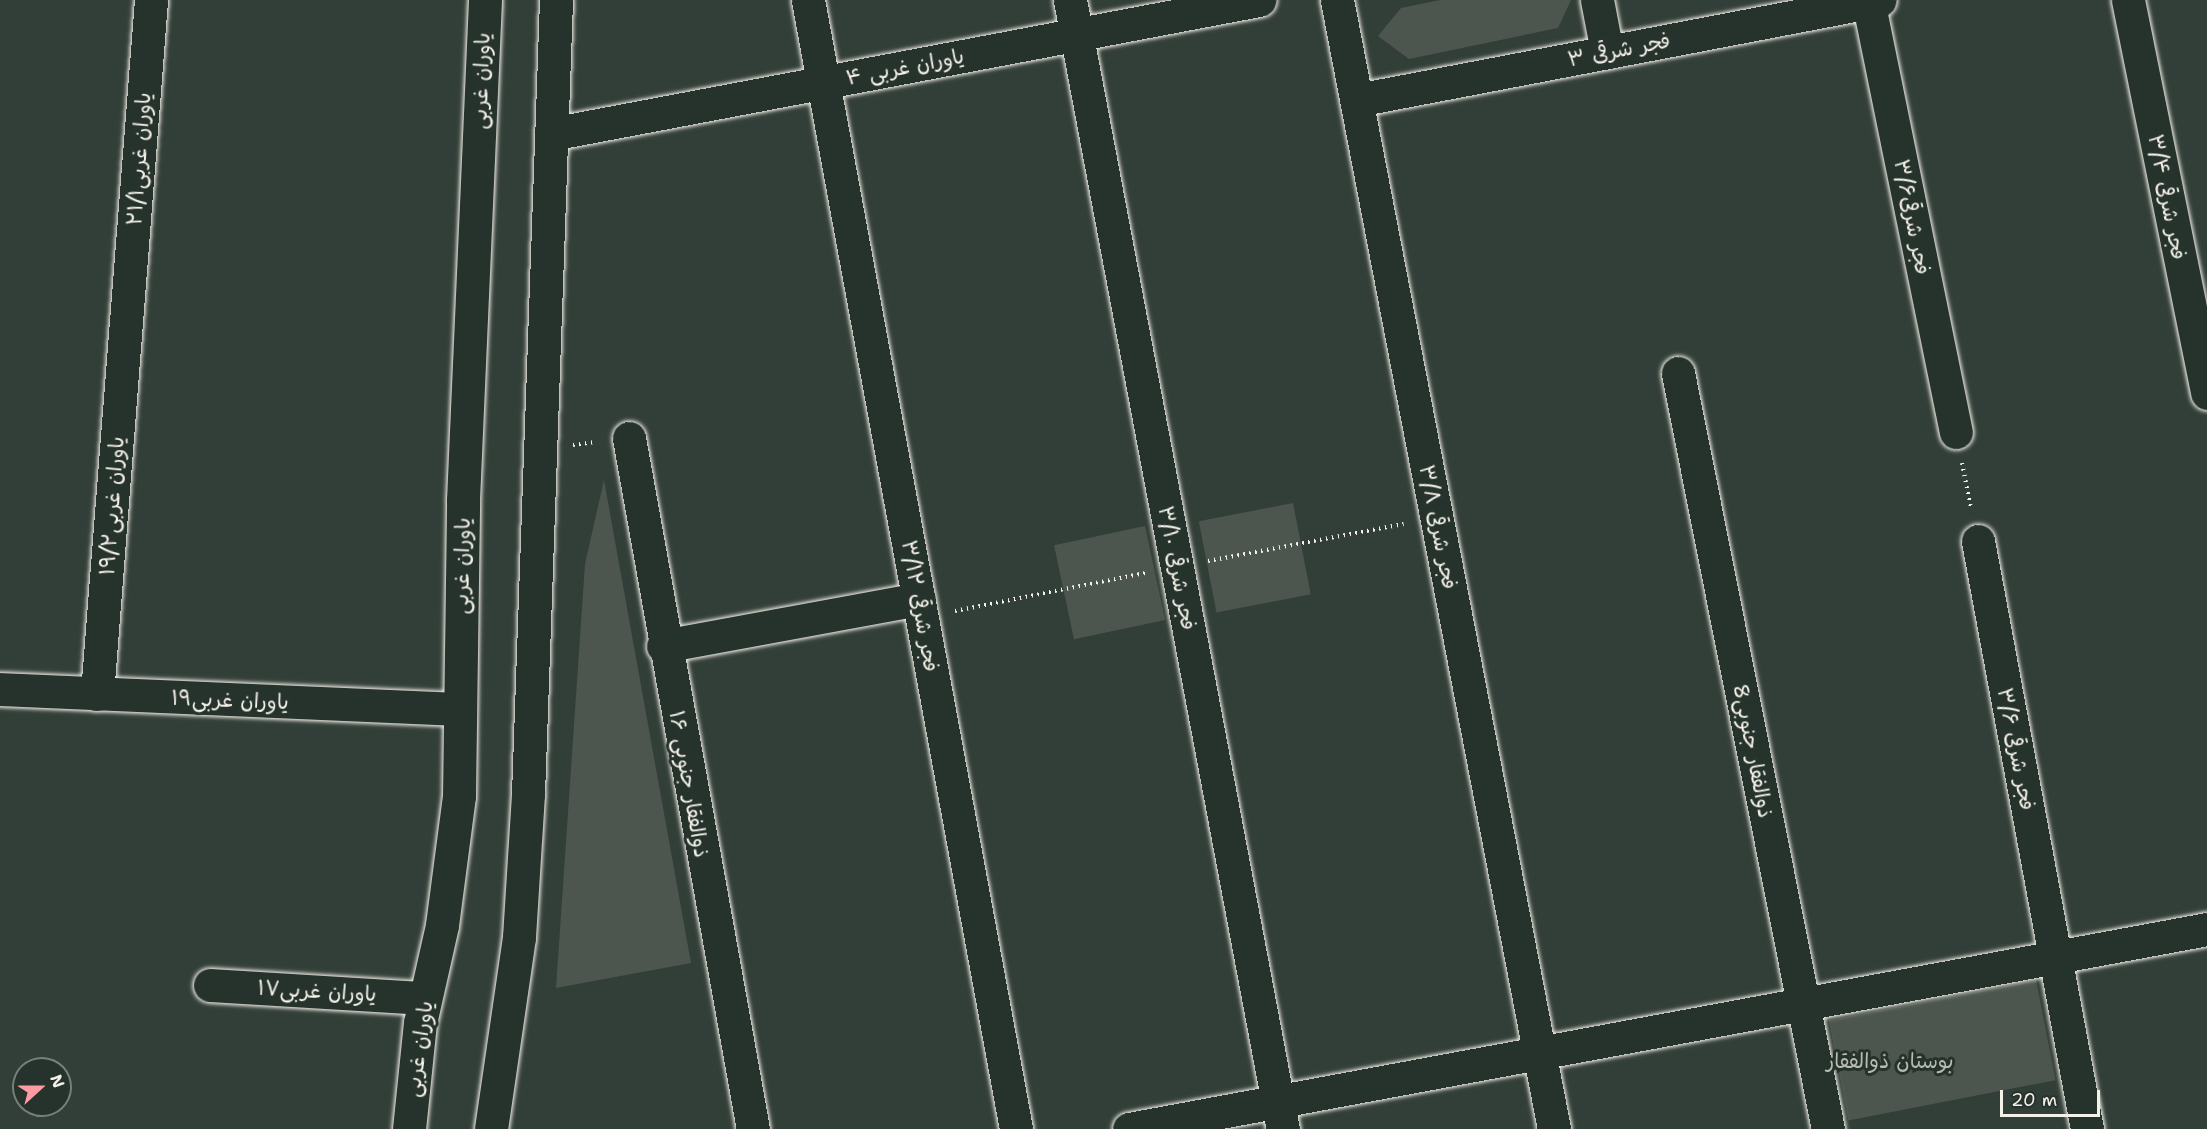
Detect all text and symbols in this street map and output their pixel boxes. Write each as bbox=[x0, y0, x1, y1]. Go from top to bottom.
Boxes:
street label: ۳ فجر شرقی bbox=[1566, 28, 1672, 72]
street label: یاوران غربی bbox=[467, 32, 495, 130]
street label: ۴ یاوران غربی bbox=[844, 43, 966, 91]
street label: یاوران غربی۲۱/۱ bbox=[122, 91, 156, 227]
street label: ۳/۴ فجر شرقی bbox=[2142, 132, 2192, 262]
street label: فجر شرقی۳/۶ bbox=[1888, 157, 1936, 277]
street label: یاوران غربی۱۹/۲ bbox=[95, 436, 129, 576]
street label: ۳/۸ فجر شرقی bbox=[1414, 463, 1462, 591]
street label: ۳/۱۰ فجر شرقی bbox=[1153, 504, 1201, 632]
street label: یاوران غربی bbox=[449, 517, 475, 615]
street label: ۳/۱۲ فجر شرقی bbox=[896, 538, 944, 674]
street label: 8ذوالفقار جنوبی bbox=[1728, 682, 1778, 820]
street label: یاوران غربی۱۹ bbox=[171, 685, 289, 715]
street label: ۳/۶ فجر شرقی bbox=[1992, 686, 2040, 812]
street label: ۱۶ ذوالفقار جنوبی bbox=[664, 709, 714, 859]
street label: یاوران غربی۱۷ bbox=[257, 975, 377, 1007]
street label: یاوران غربی bbox=[400, 999, 438, 1099]
park label: بوستان ذوالفقار bbox=[1826, 1048, 1954, 1074]
north arrow bbox=[12, 1057, 72, 1117]
text: N bbox=[45, 1071, 69, 1091]
scale bar bbox=[2003, 1078, 2104, 1116]
text: 20 m bbox=[2011, 1088, 2057, 1112]

